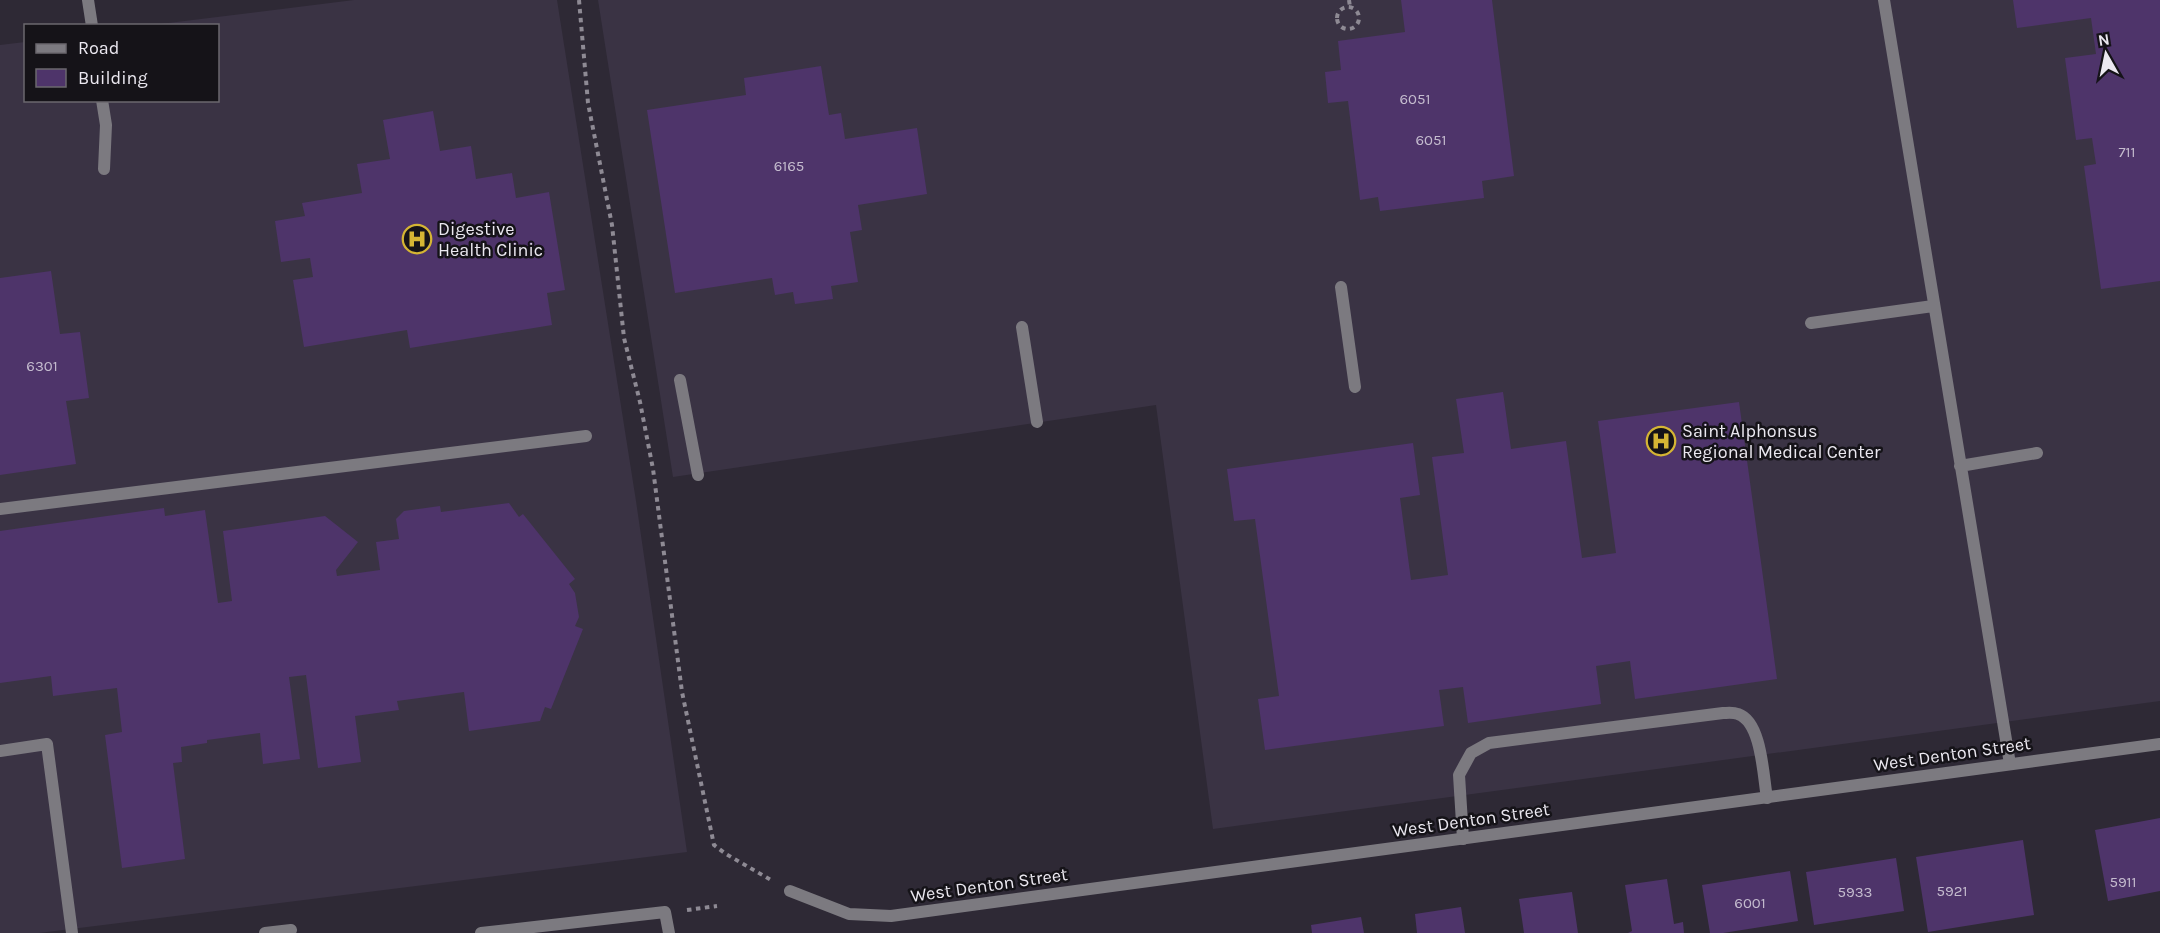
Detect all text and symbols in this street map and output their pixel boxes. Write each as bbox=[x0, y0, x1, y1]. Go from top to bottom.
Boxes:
legend bbox=[24, 24, 219, 102]
north arrow bbox=[2076, 24, 2136, 84]
text: N bbox=[2097, 29, 2111, 50]
text: Road bbox=[78, 37, 119, 59]
text: Building bbox=[78, 67, 148, 89]
house number: 6051 bbox=[1400, 90, 1430, 108]
house number: 6051 bbox=[1416, 131, 1446, 149]
house number: 711 bbox=[2119, 143, 2135, 161]
house number: 6165 bbox=[774, 157, 804, 175]
place label: Digestive Health Clinic bbox=[438, 218, 543, 261]
hospital icon: Digestive Health Clinic bbox=[401, 223, 433, 255]
house number: 6301 bbox=[26, 357, 58, 375]
place label: Saint Alphonsus Regional Medical Center bbox=[1682, 420, 1881, 463]
hospital icon: Saint Alphonsus Regional Medical Center bbox=[1645, 425, 1677, 457]
street label: West Denton Street bbox=[1872, 732, 2032, 776]
street label: West Denton Street bbox=[1391, 798, 1551, 842]
street label: West Denton Street bbox=[909, 863, 1069, 907]
house number: 5911 bbox=[2109, 873, 2137, 891]
house number: 5921 bbox=[1937, 882, 1967, 900]
house number: 5933 bbox=[1838, 883, 1872, 901]
house number: 6001 bbox=[1734, 894, 1766, 912]

